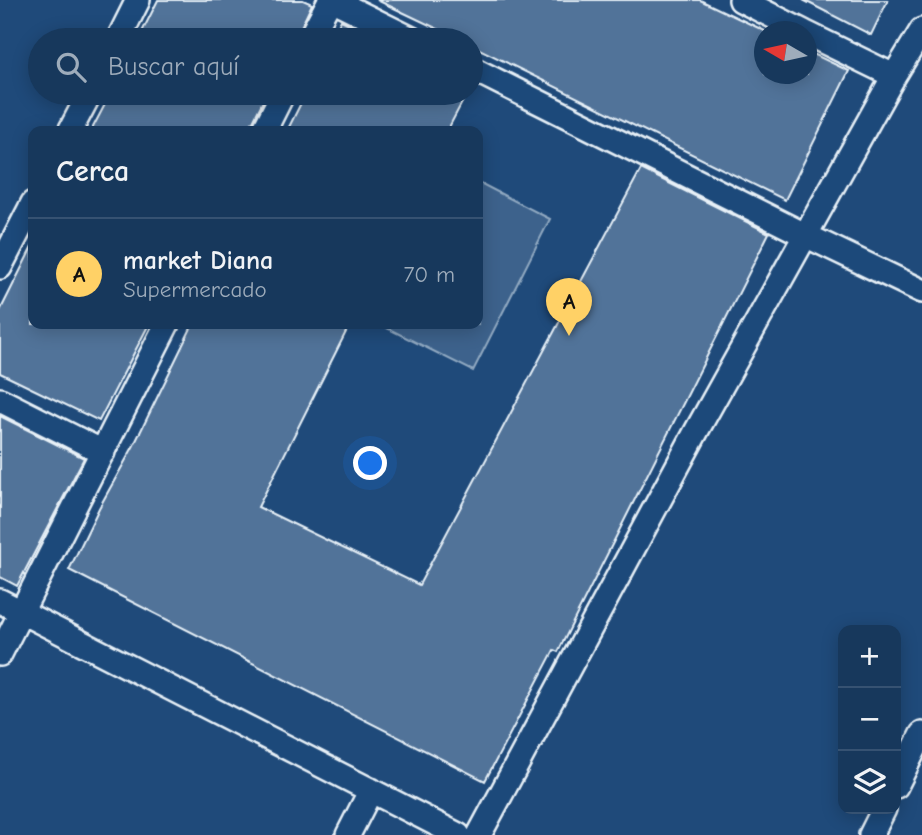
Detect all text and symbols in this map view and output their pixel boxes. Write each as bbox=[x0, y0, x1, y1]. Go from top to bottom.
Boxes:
north arrow bbox=[754, 21, 817, 84]
search box bbox=[28, 28, 483, 105]
icon: search bbox=[52, 48, 90, 86]
text: Buscar aquí bbox=[108, 52, 239, 82]
text: Cerca bbox=[56, 154, 129, 189]
text: market Diana bbox=[123, 246, 273, 276]
text: A bbox=[73, 261, 85, 288]
text: 70 m bbox=[403, 261, 455, 288]
text: Supermercado bbox=[123, 276, 267, 303]
pin: A bbox=[546, 278, 592, 336]
your location bbox=[353, 446, 387, 480]
map controls bbox=[838, 625, 901, 814]
button: + bbox=[838, 625, 901, 688]
button: − bbox=[838, 688, 901, 751]
button: layers bbox=[838, 751, 901, 814]

